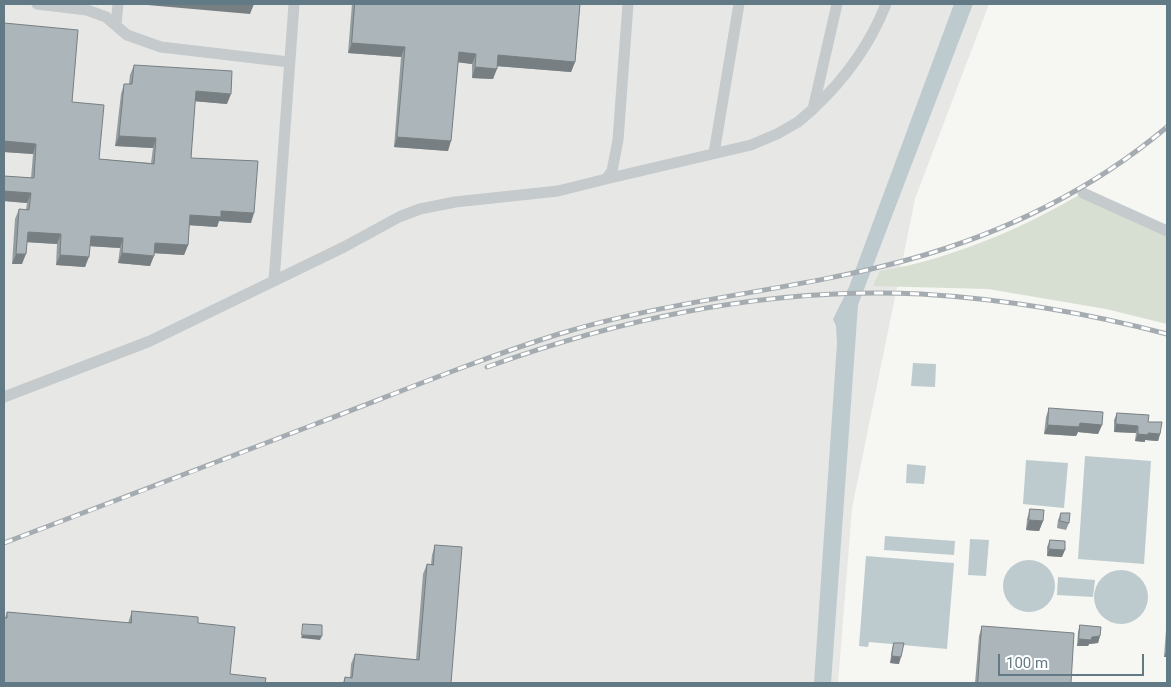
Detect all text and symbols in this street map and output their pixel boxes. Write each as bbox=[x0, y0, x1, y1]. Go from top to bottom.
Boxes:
scale bar bbox=[1001, 644, 1147, 676]
text: 100 m bbox=[1006, 654, 1048, 672]

